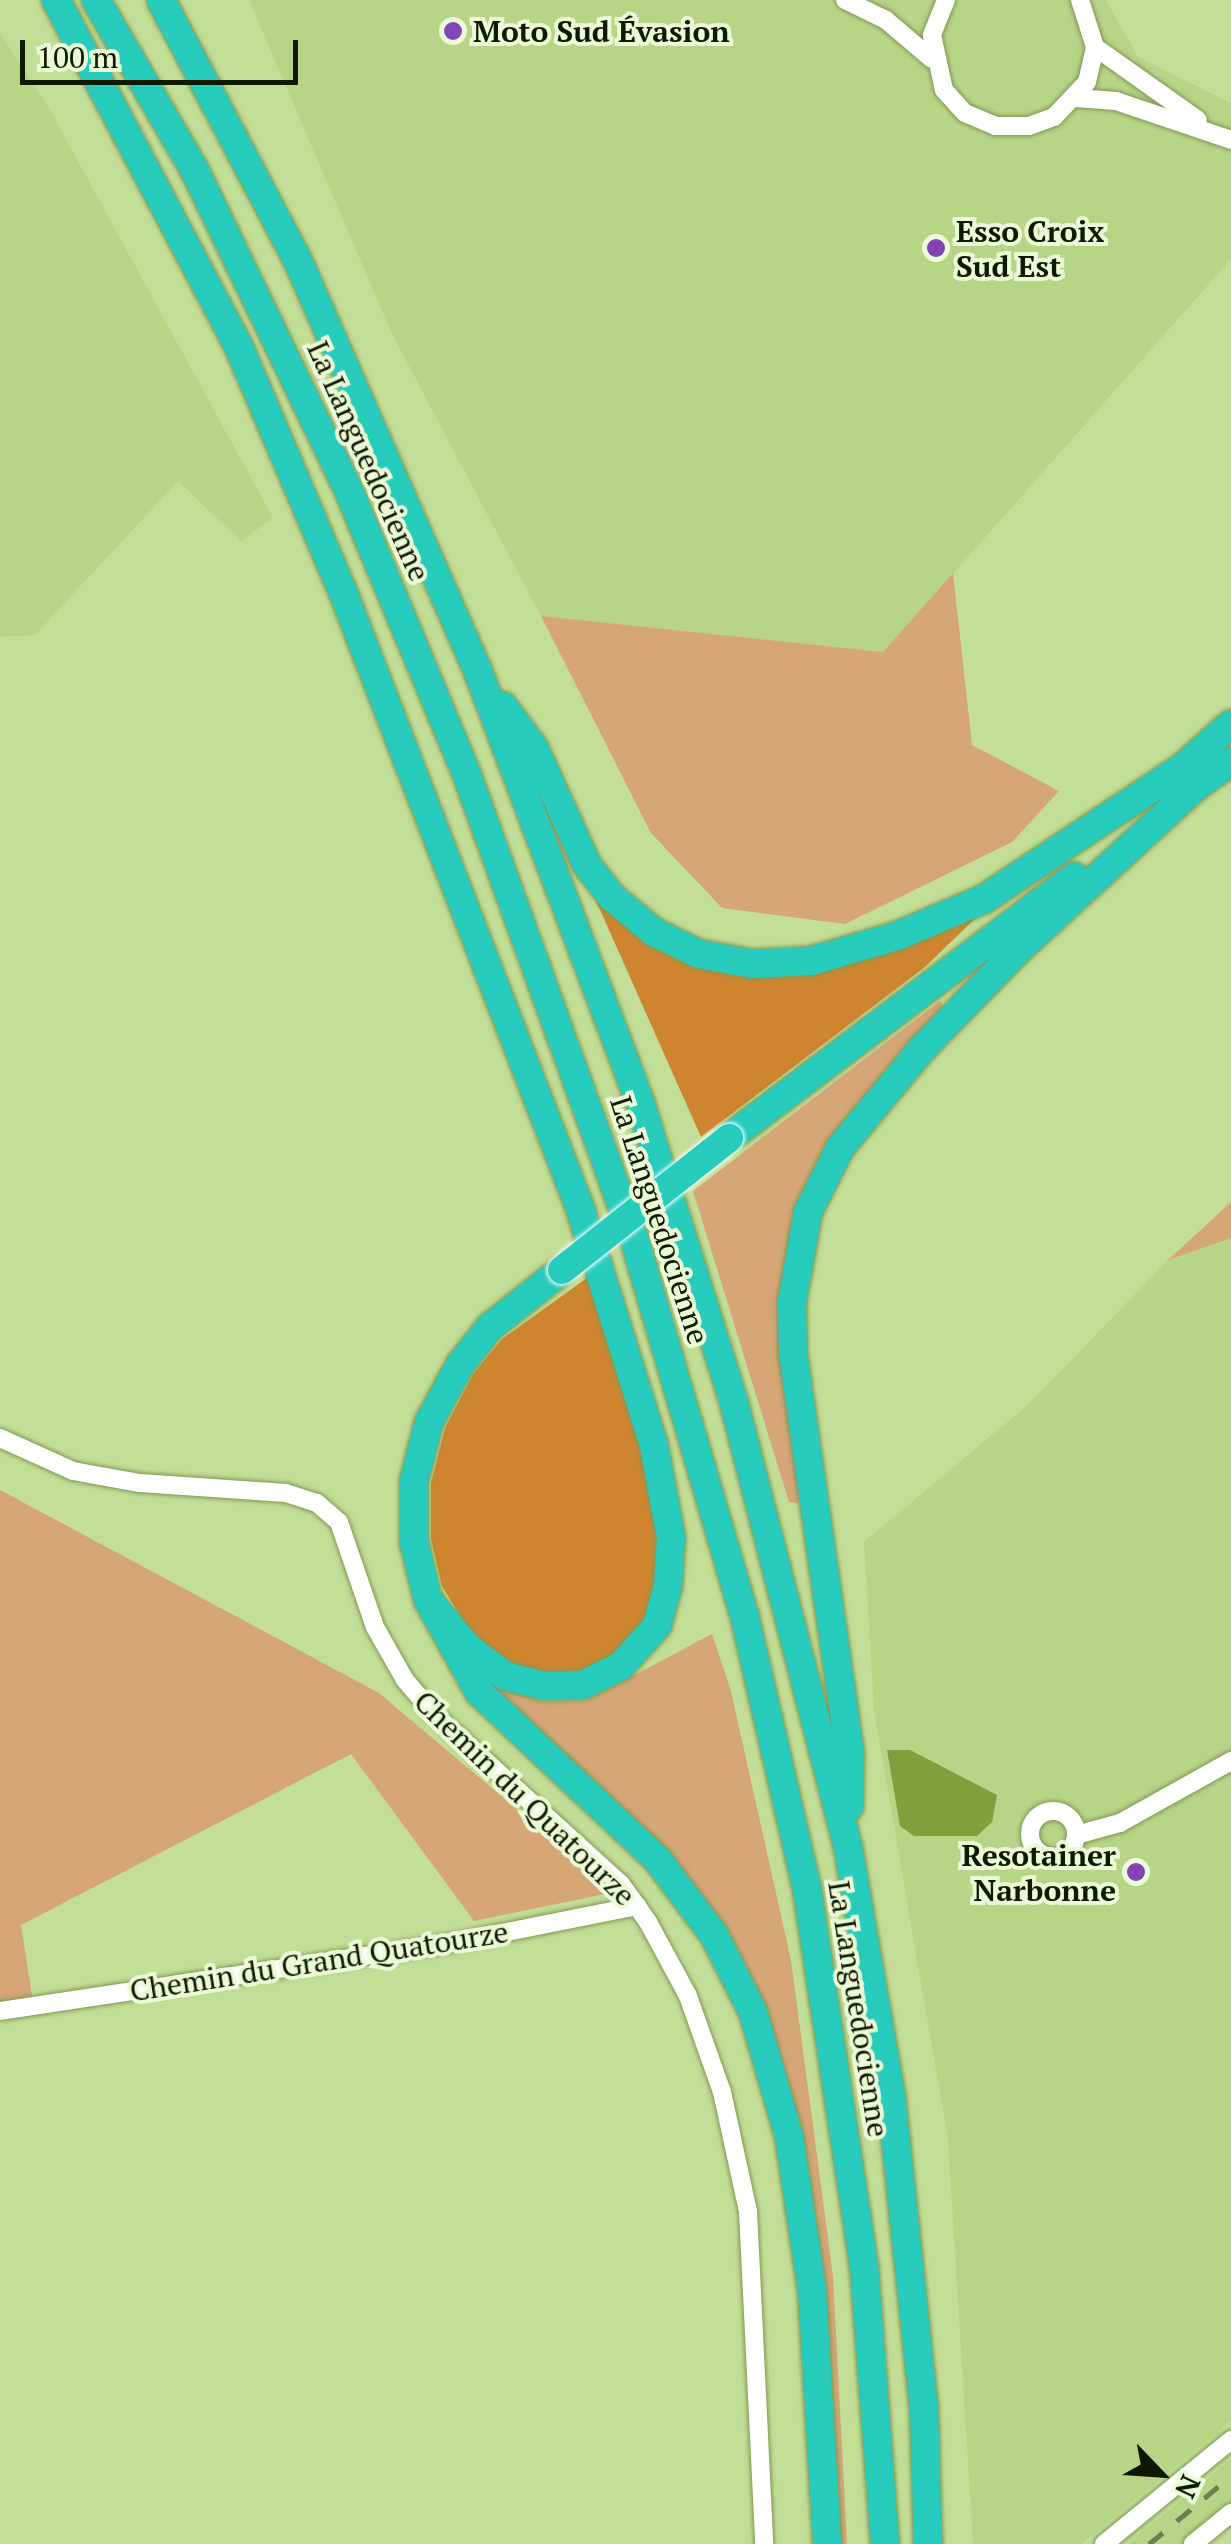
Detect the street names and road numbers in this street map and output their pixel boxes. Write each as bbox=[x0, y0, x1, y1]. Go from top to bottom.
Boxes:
street label: La Languedocienne bbox=[300, 336, 438, 586]
street label: La Languedocienne bbox=[603, 1092, 717, 1348]
street label: Chemin du Quatourze bbox=[407, 1683, 643, 1913]
street label: La Languedocienne bbox=[821, 1879, 897, 2139]
street label: Chemin du Grand Quatourze bbox=[127, 1913, 511, 2009]

